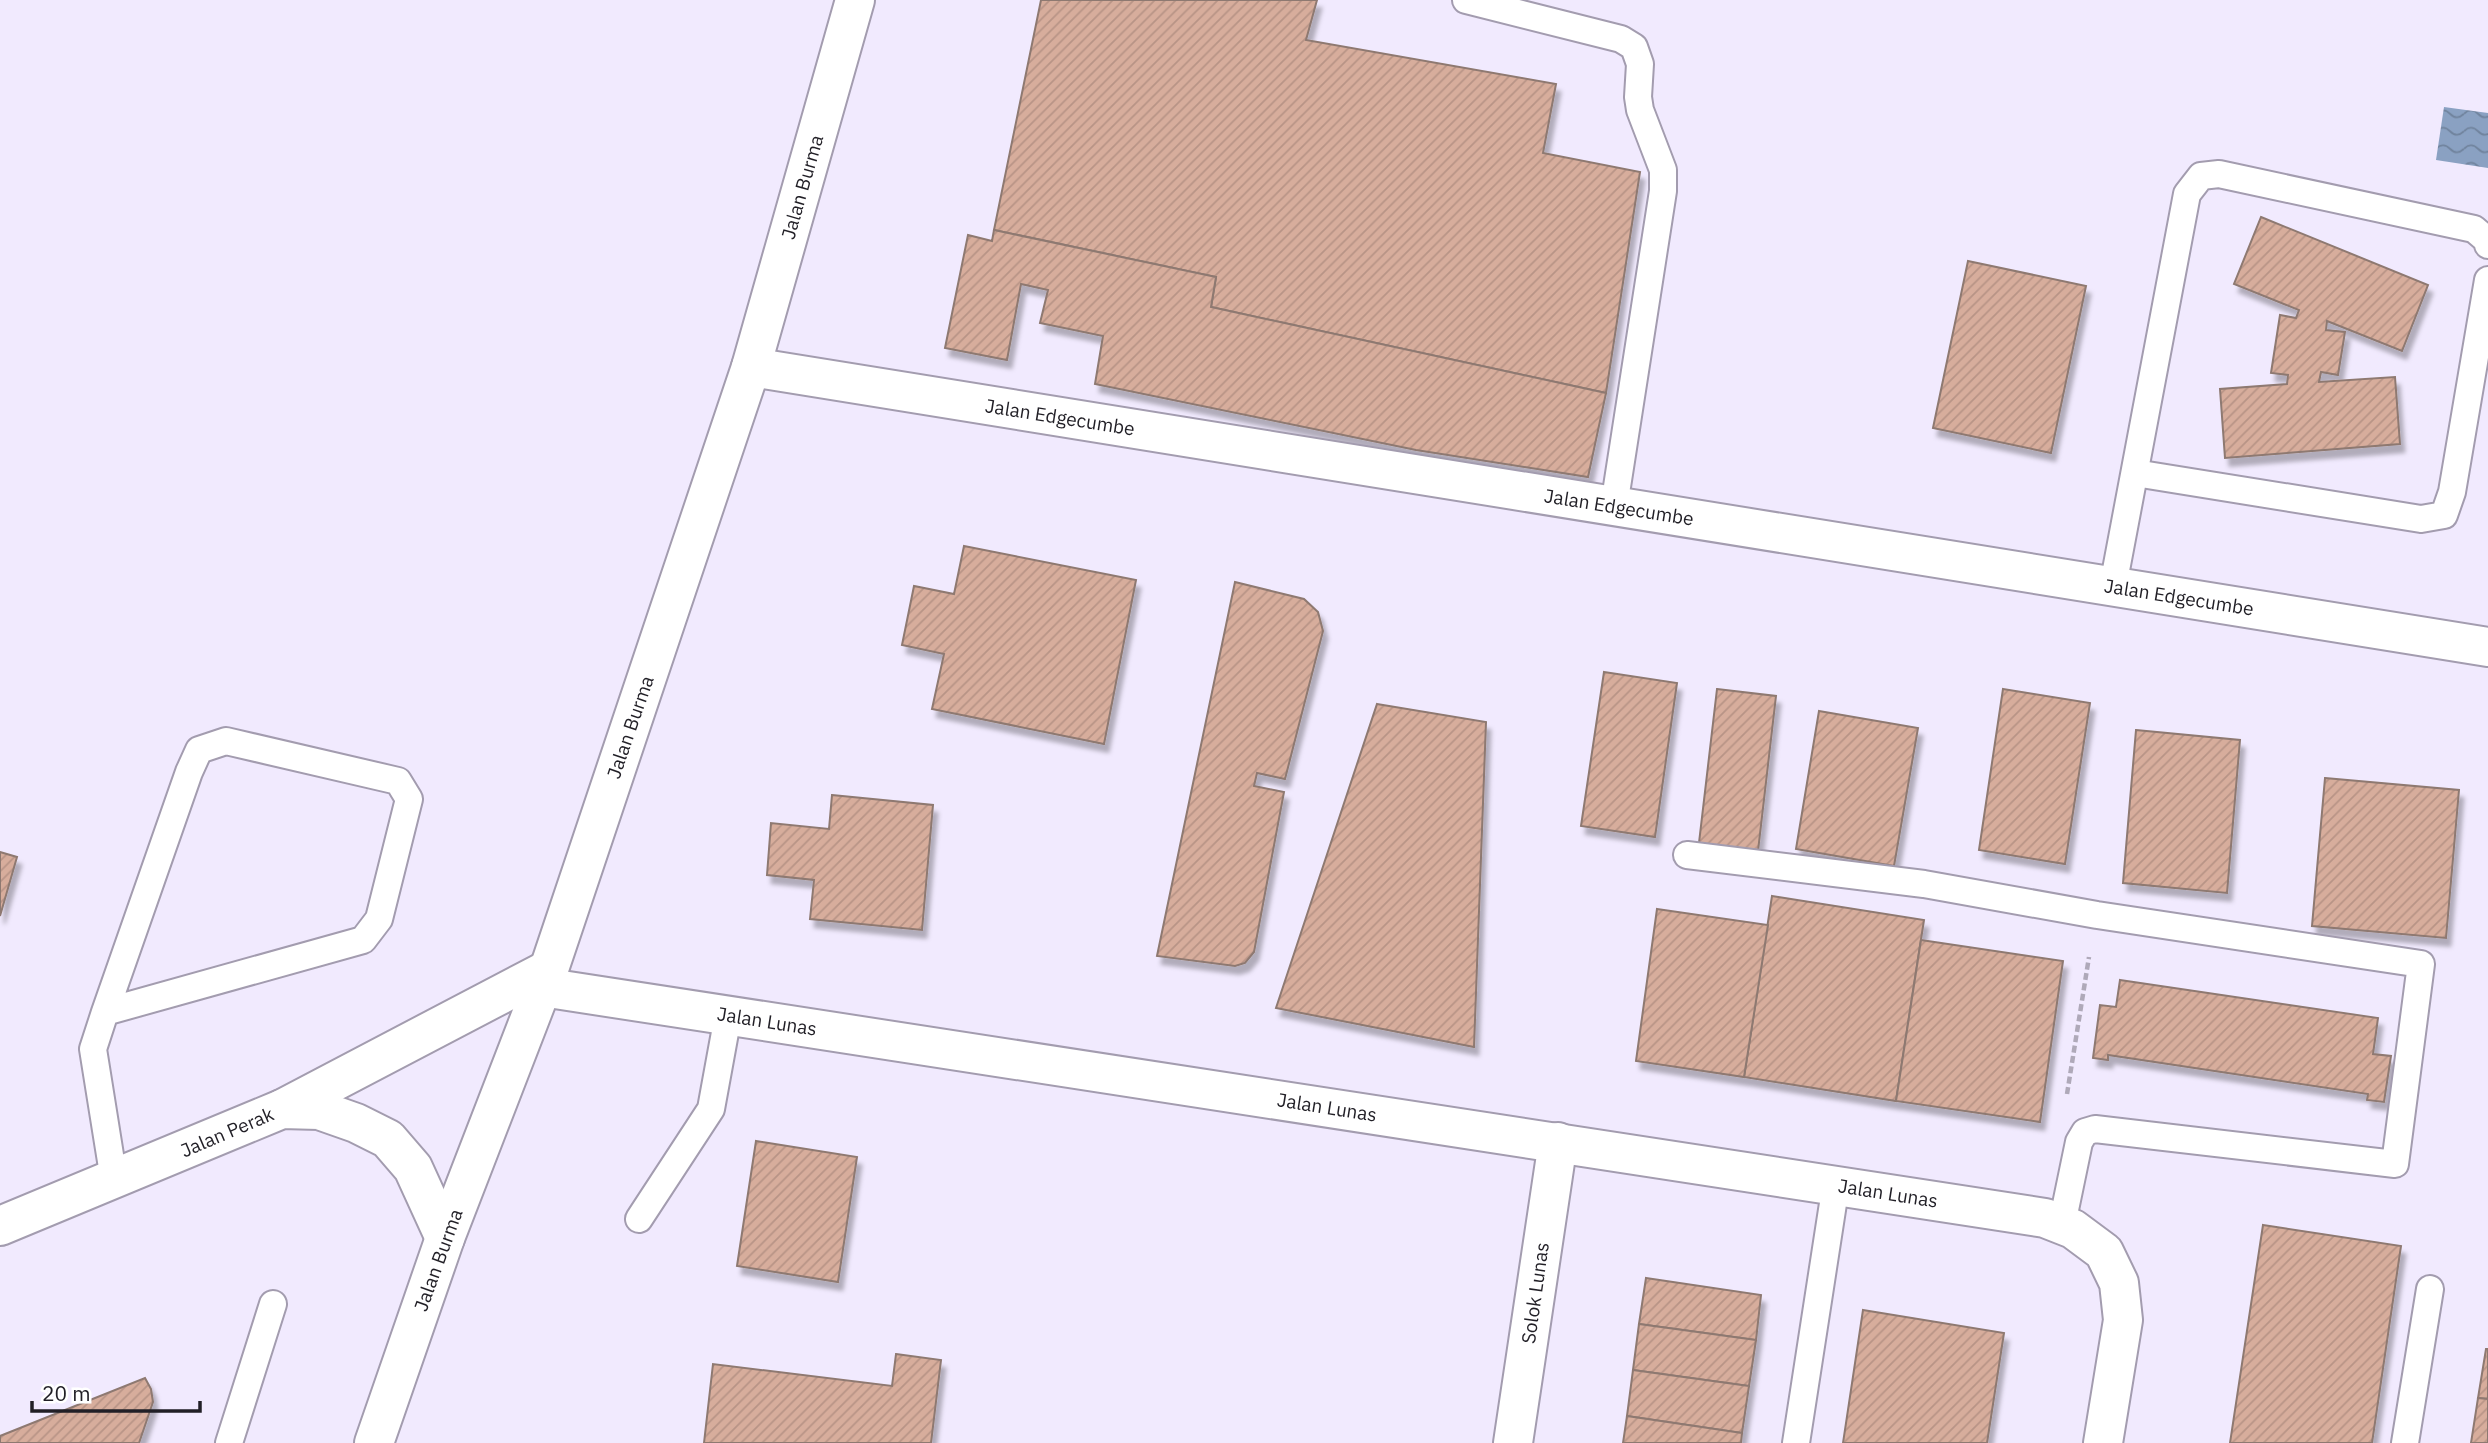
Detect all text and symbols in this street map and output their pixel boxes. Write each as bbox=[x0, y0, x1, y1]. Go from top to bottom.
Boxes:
street label: Jalan Burma bbox=[776, 132, 828, 242]
street label: Jalan Edgecumbe bbox=[984, 393, 1136, 441]
street label: Jalan Edgecumbe bbox=[1543, 483, 1695, 531]
street label: Jalan Edgecumbe bbox=[2103, 573, 2255, 621]
street label: Jalan Burma bbox=[601, 672, 659, 782]
street label: Jalan Lunas bbox=[715, 1001, 819, 1041]
street label: Jalan Lunas bbox=[1275, 1087, 1379, 1127]
street label: Jalan Perak bbox=[177, 1102, 277, 1162]
street label: Jalan Lunas bbox=[1836, 1173, 1940, 1213]
street label: Jalan Burma bbox=[408, 1205, 468, 1315]
street label: Solok Lunas bbox=[1516, 1241, 1554, 1345]
scale bar bbox=[32, 1370, 200, 1414]
text: 20 m bbox=[42, 1379, 91, 1407]

